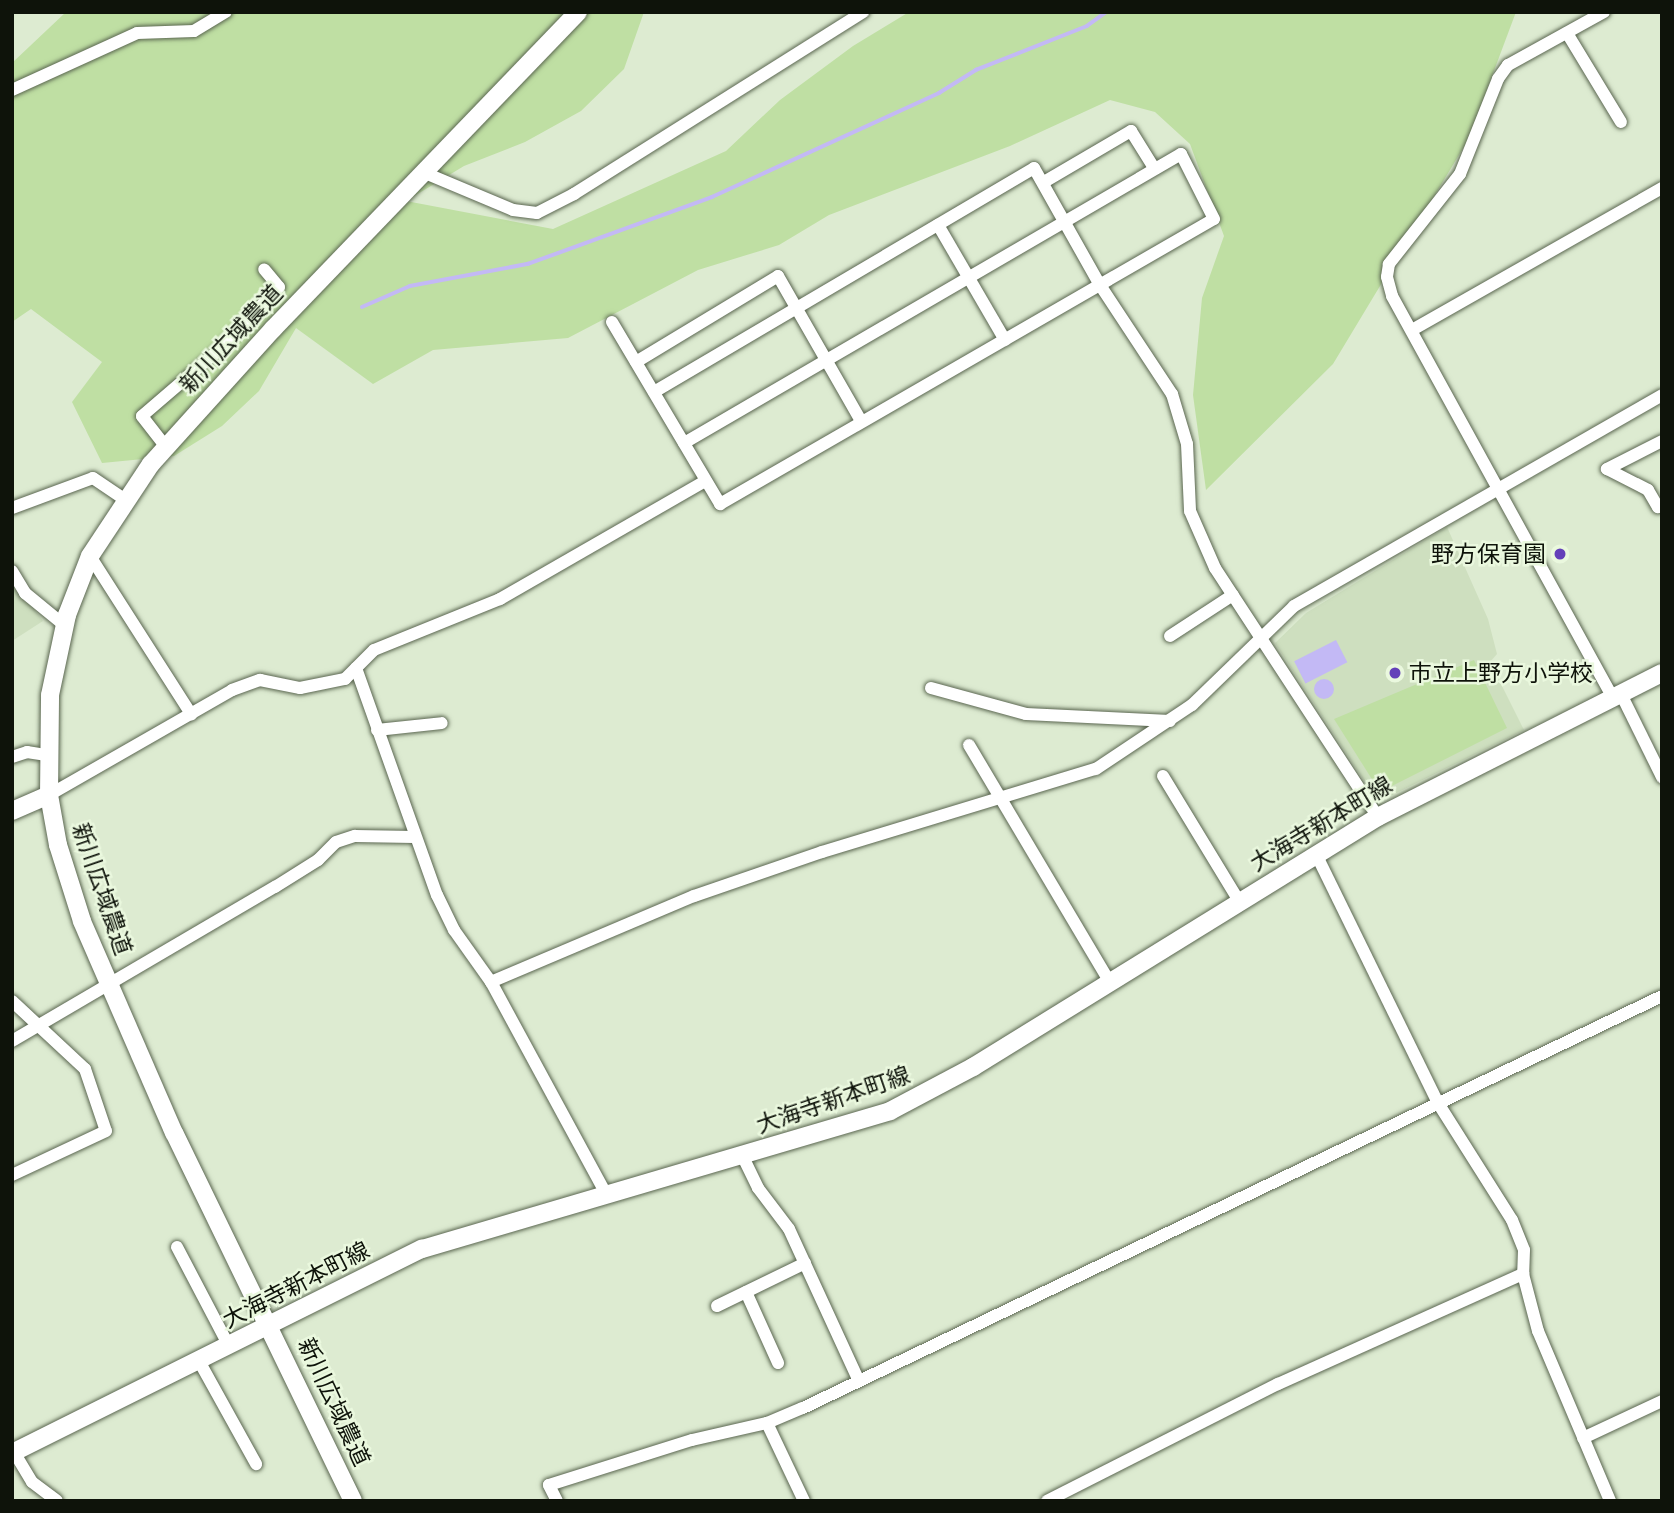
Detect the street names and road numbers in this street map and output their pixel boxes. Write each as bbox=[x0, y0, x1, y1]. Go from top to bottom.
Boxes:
street label: 新川広域農道 bbox=[174, 279, 288, 399]
street label: 大海寺新本町線 bbox=[1245, 771, 1397, 877]
street label: 新川広域農道 bbox=[66, 819, 138, 959]
street label: 大海寺新本町線 bbox=[752, 1061, 914, 1139]
street label: 大海寺新本町線 bbox=[218, 1236, 374, 1334]
street label: 新川広域農道 bbox=[292, 1334, 376, 1470]

